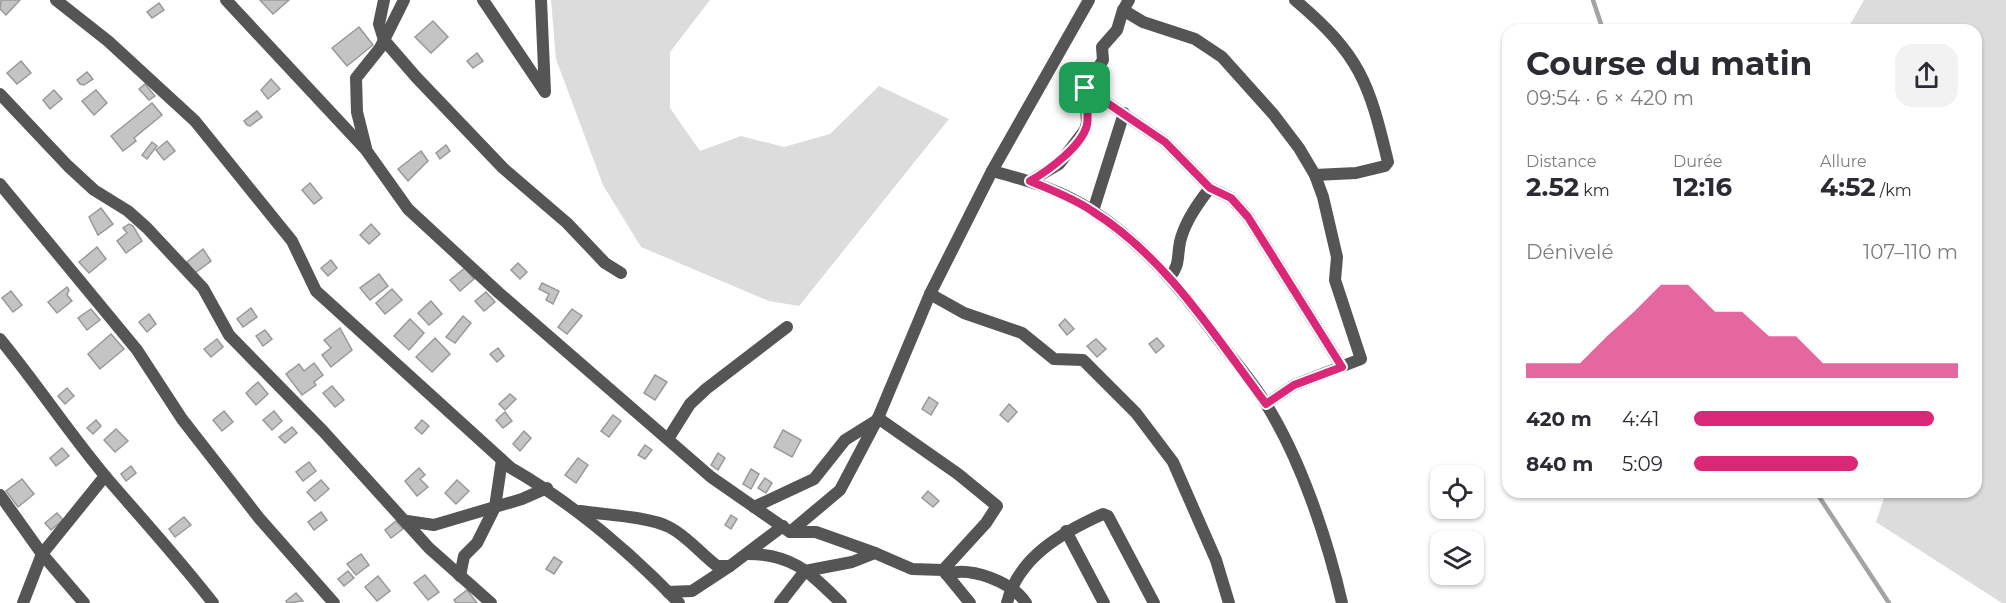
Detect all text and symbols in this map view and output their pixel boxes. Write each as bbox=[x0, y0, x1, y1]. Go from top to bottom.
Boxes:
text: Course du matin bbox=[1526, 43, 1812, 83]
button: share bbox=[1895, 44, 1958, 107]
pin bbox=[1059, 62, 1110, 113]
icon: arrive bbox=[1068, 71, 1101, 104]
text: 09:54 · 6 × 420 m bbox=[1526, 86, 1694, 110]
text: Distance bbox=[1526, 152, 1596, 171]
text: Durée bbox=[1673, 152, 1723, 171]
text: Allure bbox=[1820, 152, 1867, 171]
text: 2.52 bbox=[1526, 171, 1579, 203]
text: 12:16 bbox=[1673, 171, 1732, 203]
text: 4:52 bbox=[1820, 171, 1876, 203]
text: km bbox=[1579, 181, 1610, 200]
text: /km bbox=[1876, 181, 1912, 200]
text: Dénivelé bbox=[1526, 240, 1614, 264]
text: 107–110 m bbox=[1863, 240, 1958, 264]
text: 420 m bbox=[1526, 407, 1592, 431]
text: 4:41 bbox=[1622, 407, 1660, 431]
text: 840 m bbox=[1526, 452, 1593, 476]
text: 5:09 bbox=[1622, 452, 1663, 476]
map controls bbox=[1430, 465, 1484, 585]
button: locate bbox=[1430, 465, 1484, 519]
button: layers bbox=[1430, 531, 1484, 585]

